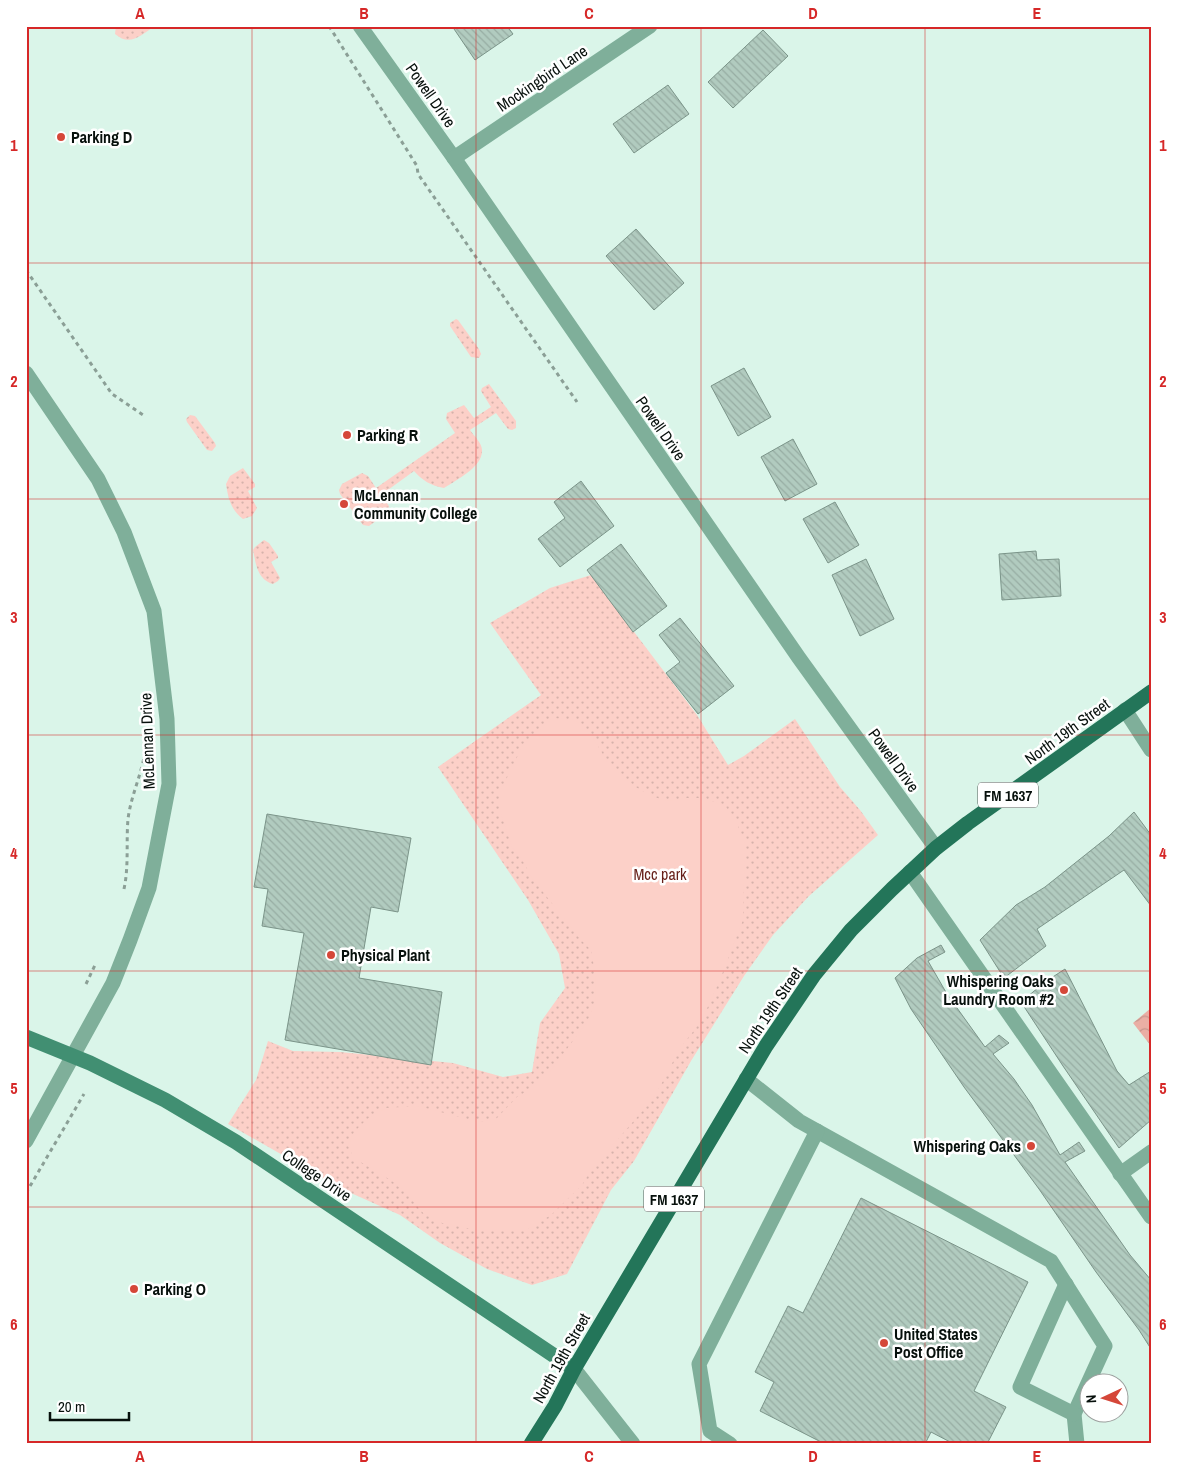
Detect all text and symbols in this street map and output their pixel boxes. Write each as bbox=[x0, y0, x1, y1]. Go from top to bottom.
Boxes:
text: A bbox=[135, 2, 145, 24]
text: B bbox=[359, 2, 369, 24]
text: C bbox=[584, 2, 594, 24]
text: D bbox=[808, 2, 818, 24]
text: E bbox=[1033, 2, 1042, 24]
street label: Mockingbird Lane bbox=[492, 40, 592, 116]
street label: Powell Drive bbox=[401, 59, 461, 131]
place label: Parking D bbox=[71, 126, 132, 148]
marker: Parking D bbox=[55, 131, 67, 143]
text: 1 bbox=[10, 134, 18, 156]
text: 1 bbox=[1159, 134, 1167, 156]
text: 2 bbox=[10, 370, 18, 392]
text: 2 bbox=[1159, 370, 1167, 392]
street label: Powell Drive bbox=[631, 392, 691, 464]
place label: Parking R bbox=[357, 424, 419, 446]
marker: Parking R bbox=[341, 429, 353, 441]
place label: McLennan Community College bbox=[354, 484, 477, 524]
marker: McLennan Community College bbox=[338, 498, 350, 510]
text: 3 bbox=[10, 606, 18, 628]
text: 3 bbox=[1159, 606, 1167, 628]
street label: McLennan Drive bbox=[134, 693, 160, 789]
street label: North 19th Street bbox=[1020, 693, 1114, 769]
street label: Powell Drive bbox=[863, 724, 925, 796]
road number: FM 1637 bbox=[978, 782, 1038, 808]
text: 4 bbox=[10, 842, 18, 864]
text: 4 bbox=[1159, 842, 1167, 864]
park label: Mcc park bbox=[633, 863, 687, 885]
place label: Physical Plant bbox=[341, 944, 431, 966]
marker: Physical Plant bbox=[325, 949, 337, 961]
street label: North 19th Street bbox=[733, 962, 807, 1058]
place label: Whispering Oaks Laundry Room #2 bbox=[943, 970, 1054, 1010]
marker: Whispering Oaks Laundry Room #2 bbox=[1058, 984, 1070, 996]
text: 5 bbox=[10, 1077, 18, 1099]
text: 5 bbox=[1159, 1077, 1167, 1099]
place label: Whispering Oaks bbox=[914, 1135, 1021, 1157]
marker: Whispering Oaks bbox=[1025, 1140, 1037, 1152]
street label: College Drive bbox=[278, 1144, 356, 1206]
road number: FM 1637 bbox=[644, 1186, 704, 1212]
place label: Parking O bbox=[144, 1278, 206, 1300]
marker: Parking O bbox=[128, 1283, 140, 1295]
street label: North 19th Street bbox=[527, 1309, 595, 1407]
text: 6 bbox=[10, 1313, 18, 1335]
text: 6 bbox=[1159, 1313, 1167, 1335]
place label: United States Post Office bbox=[894, 1323, 978, 1363]
marker: United States Post Office bbox=[878, 1337, 890, 1349]
north arrow bbox=[1080, 1372, 1130, 1422]
scale bar bbox=[50, 1390, 129, 1422]
text: N bbox=[1082, 1394, 1100, 1404]
text: 20 m bbox=[58, 1396, 85, 1417]
text: A bbox=[135, 1445, 145, 1467]
text: B bbox=[359, 1445, 369, 1467]
text: C bbox=[584, 1445, 594, 1467]
text: D bbox=[808, 1445, 818, 1467]
text: E bbox=[1033, 1445, 1042, 1467]

